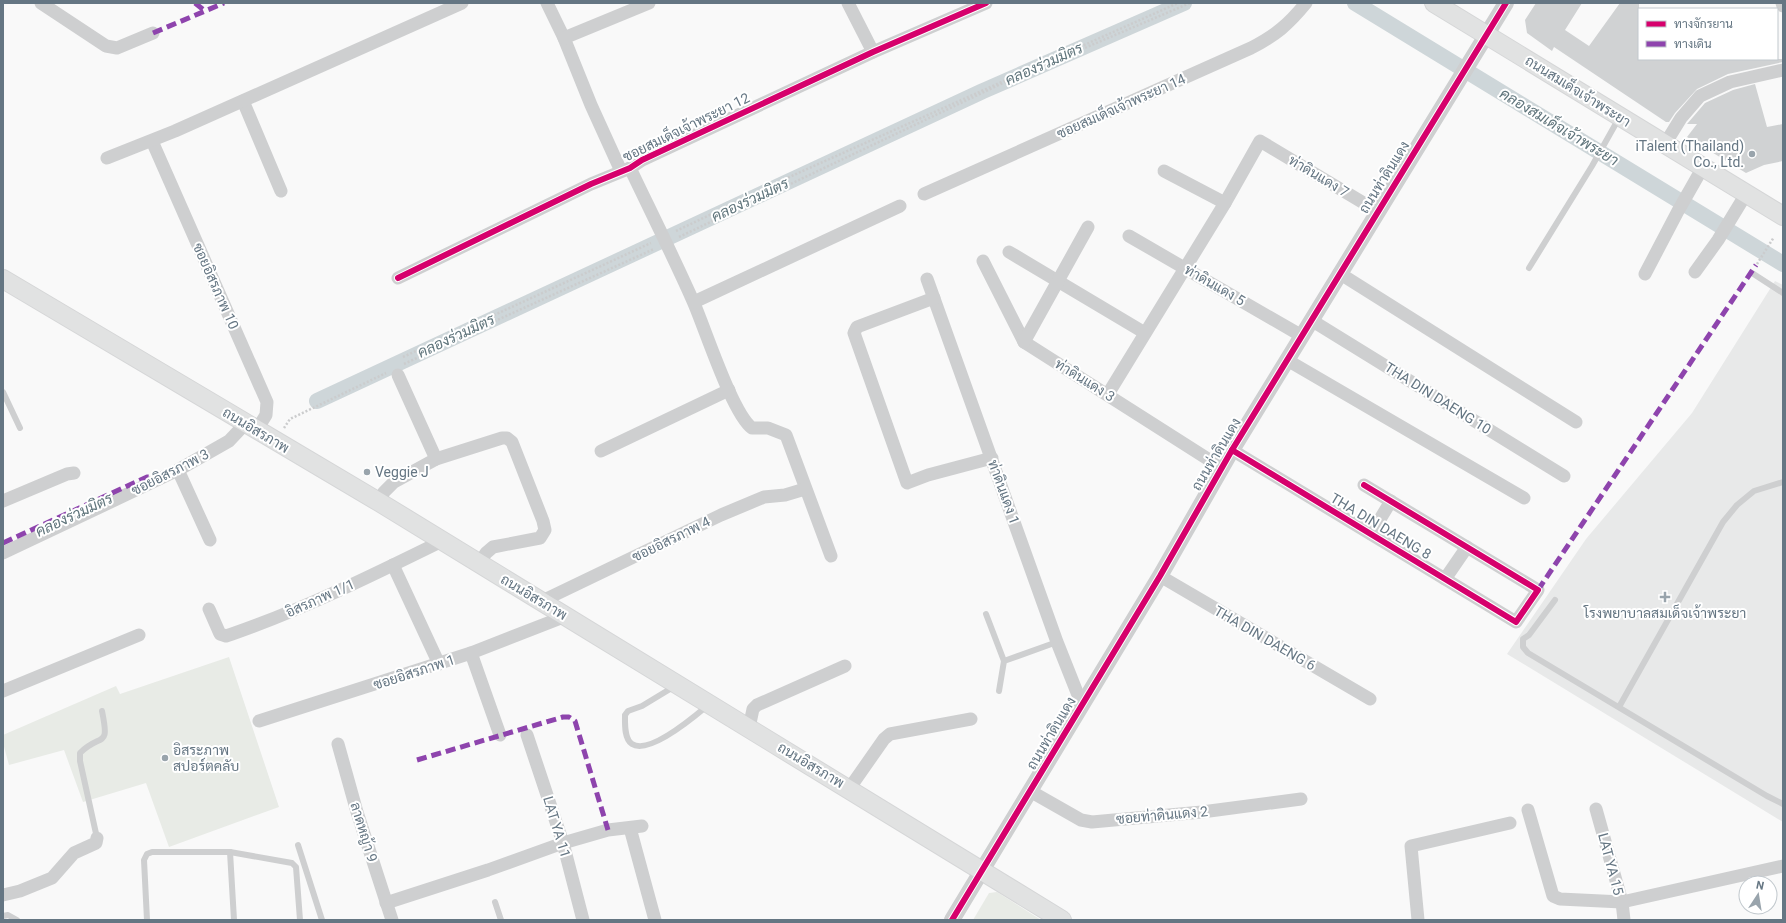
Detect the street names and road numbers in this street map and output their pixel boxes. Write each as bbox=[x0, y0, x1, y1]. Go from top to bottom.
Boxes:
street label: ถนนสมเด็จเจ้าพระยา bbox=[1522, 51, 1634, 130]
street label: ซอยสมเด็จเจ้าพระยา 14 bbox=[1054, 69, 1188, 142]
street label: ซอยสมเด็จเจ้าพระยา 12 bbox=[619, 88, 752, 165]
street label: ถนนท่าดินแดง bbox=[1356, 138, 1412, 216]
street label: ท่าดินแดง 7 bbox=[1286, 152, 1352, 200]
street label: ซอยอิสรภาพ 10 bbox=[190, 240, 242, 332]
street label: ท่าดินแดง 5 bbox=[1182, 261, 1248, 309]
street label: ท่าดินแดง 3 bbox=[1052, 355, 1118, 405]
street label: THA DIN DAENG 10 bbox=[1382, 359, 1494, 437]
street label: ถนนอิสรภาพ bbox=[220, 404, 292, 456]
street label: ถนนท่าดินแดง bbox=[1188, 415, 1244, 493]
street label: ซอยอิสรภาพ 3 bbox=[129, 446, 211, 498]
street label: ท่าดินแดง 1 bbox=[985, 458, 1023, 526]
street label: THA DIN DAENG 8 bbox=[1328, 490, 1434, 562]
street label: ซอยอิสรภาพ 4 bbox=[629, 513, 713, 565]
street label: ถนนอิสรภาพ bbox=[498, 571, 570, 623]
street label: อิสรภาพ 1/1 bbox=[283, 576, 357, 620]
street label: THA DIN DAENG 6 bbox=[1211, 602, 1319, 674]
street label: ซอยอิสรภาพ 1 bbox=[371, 651, 457, 693]
street label: ถนนท่าดินแดง bbox=[1023, 694, 1079, 772]
street label: ถนนอิสรภาพ bbox=[775, 739, 847, 791]
street label: LAT YA 11 bbox=[540, 794, 574, 860]
street label: ลาดหญ้า 9 bbox=[346, 800, 382, 864]
street label: ซอยท่าดินแดง 2 bbox=[1115, 803, 1209, 827]
street label: LAT YA 15 bbox=[1595, 831, 1627, 897]

